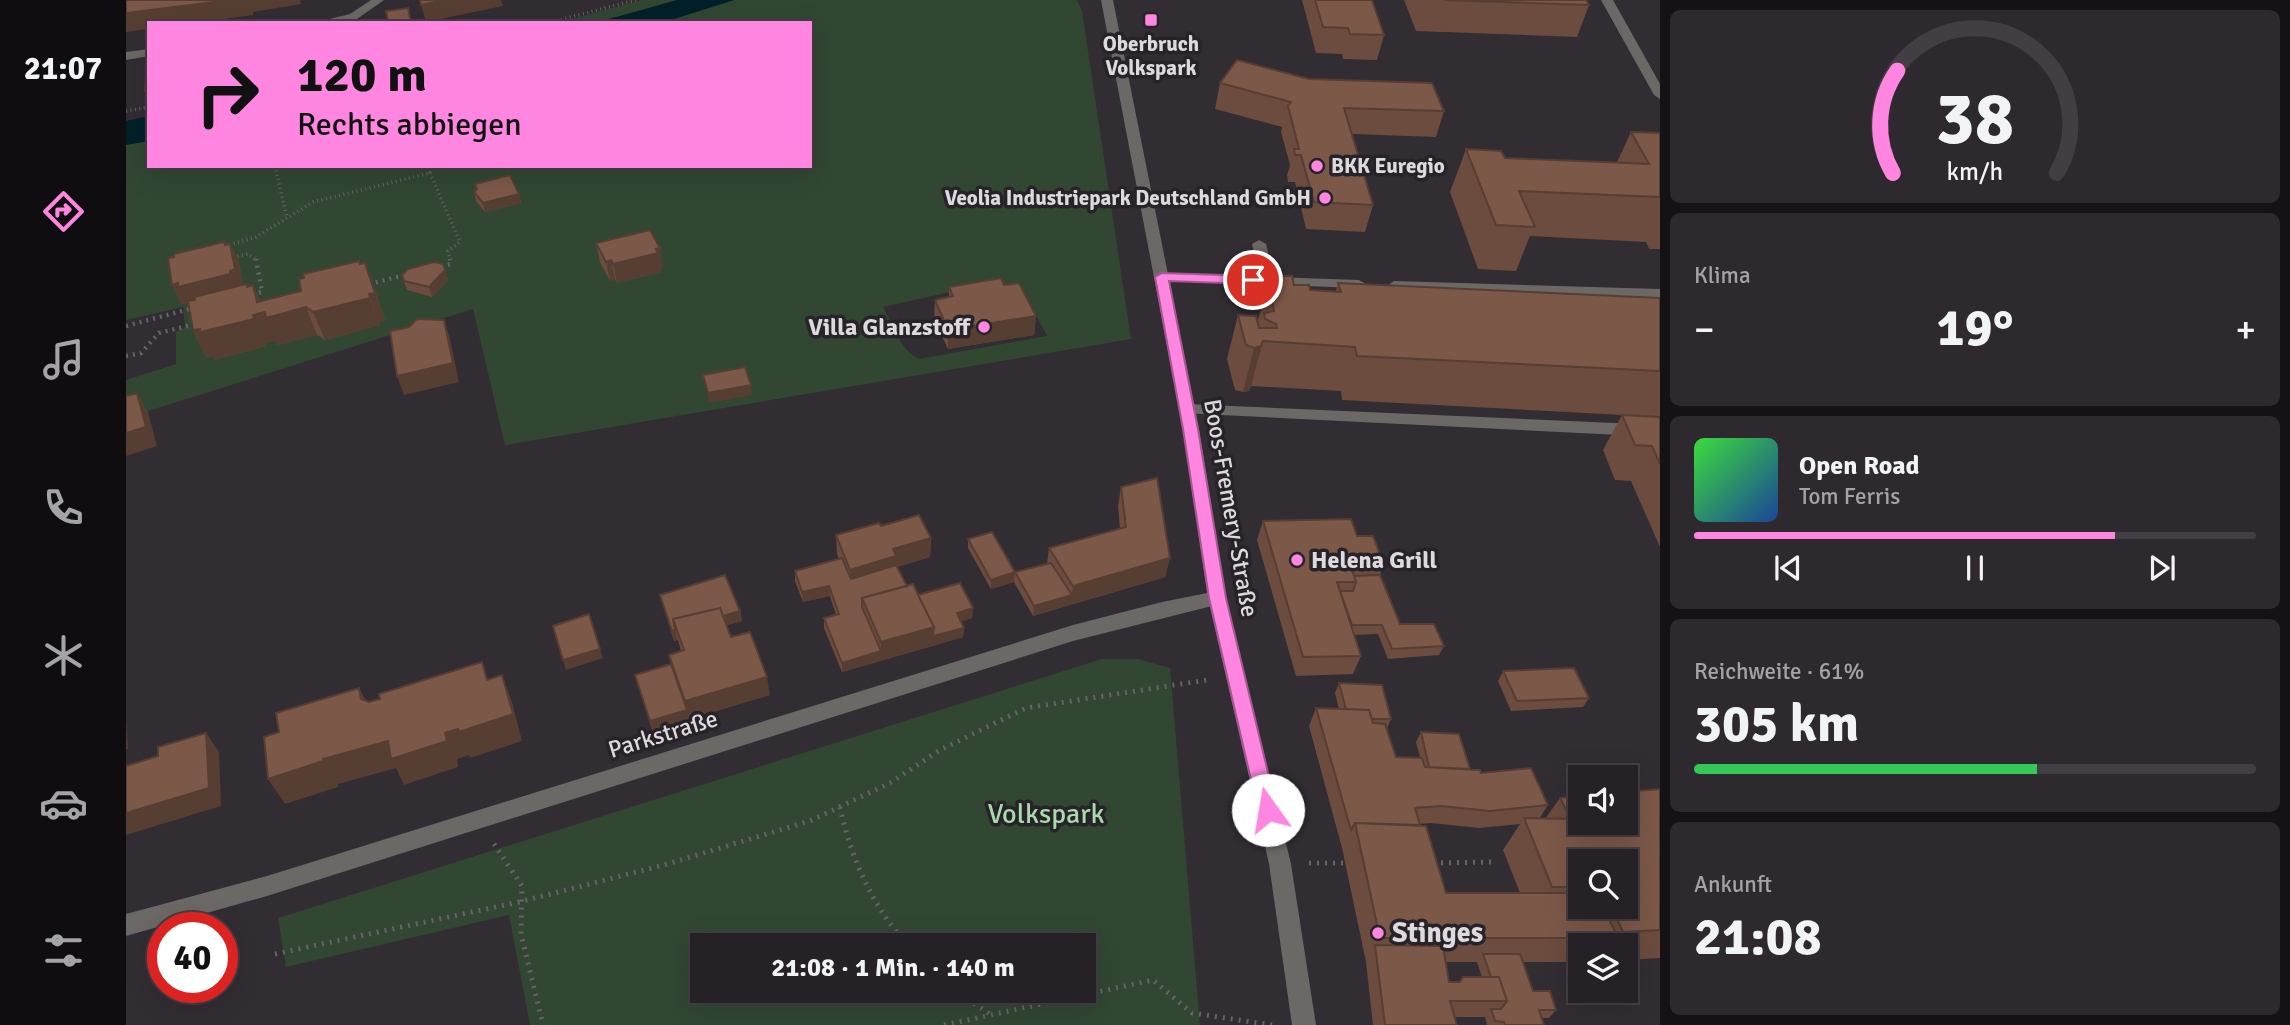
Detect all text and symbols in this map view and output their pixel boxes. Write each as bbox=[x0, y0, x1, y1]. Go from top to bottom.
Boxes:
marker: Oberbruch Volkspark bbox=[1143, 12, 1159, 28]
place label: Oberbruch Volkspark bbox=[1103, 31, 1199, 81]
text: 120 m bbox=[297, 45, 427, 105]
text: 21:07 bbox=[24, 49, 102, 88]
icon: right bbox=[182, 49, 273, 140]
text: 38 bbox=[1936, 75, 2014, 164]
text: Rechts abbiegen bbox=[297, 105, 522, 144]
place label: BKK Euregio bbox=[1331, 153, 1445, 179]
text: km/h bbox=[1947, 155, 2003, 186]
marker: BKK Euregio bbox=[1309, 158, 1325, 174]
place label: Veolia Industriepark Deutschland GmbH bbox=[945, 185, 1311, 211]
icon: directions bbox=[39, 187, 88, 236]
marker: Veolia Industriepark Deutschland GmbH bbox=[1317, 190, 1333, 206]
pin bbox=[1223, 250, 1283, 310]
icon: arrive bbox=[1234, 261, 1272, 299]
text: Klima bbox=[1694, 261, 1751, 290]
text: 19° bbox=[1937, 296, 2013, 360]
text: − bbox=[1694, 306, 1715, 353]
text: + bbox=[2235, 306, 2256, 353]
place label: Villa Glanzstoff bbox=[808, 312, 972, 342]
marker: Villa Glanzstoff bbox=[976, 319, 992, 335]
icon: music bbox=[39, 335, 88, 384]
street label: Boos-Fremery-Straße bbox=[1197, 397, 1265, 619]
text: Open Road bbox=[1799, 450, 1920, 482]
text: Tom Ferris bbox=[1799, 482, 1900, 511]
icon: phone bbox=[39, 483, 88, 532]
place label: Helena Grill bbox=[1311, 545, 1437, 575]
icon: previous bbox=[1769, 549, 1807, 587]
icon: pause bbox=[1956, 549, 1994, 587]
icon: next bbox=[2143, 549, 2181, 587]
marker: Helena Grill bbox=[1289, 552, 1305, 568]
icon: climate bbox=[39, 631, 88, 680]
text: Reichweite · 61% bbox=[1694, 657, 1864, 686]
text: 305 km bbox=[1694, 692, 1859, 756]
street label: Parkstraße bbox=[605, 703, 721, 765]
map controls bbox=[1568, 765, 1638, 1003]
button: sound bbox=[1568, 765, 1638, 835]
position arrow bbox=[1231, 773, 1305, 847]
icon: car bbox=[39, 779, 88, 828]
park label: Volkspark bbox=[987, 797, 1105, 831]
button: search bbox=[1568, 849, 1638, 919]
text: Ankunft bbox=[1694, 870, 1772, 899]
text: 21:08 bbox=[1694, 905, 1822, 969]
speed limit sign: 40 bbox=[147, 912, 238, 1003]
place label: Stinges bbox=[1392, 916, 1483, 950]
marker: Stinges bbox=[1370, 925, 1386, 941]
icon: filters bbox=[39, 926, 88, 975]
button: layers bbox=[1568, 933, 1638, 1003]
text: 21:08 · 1 Min. · 140 m bbox=[771, 952, 1015, 984]

